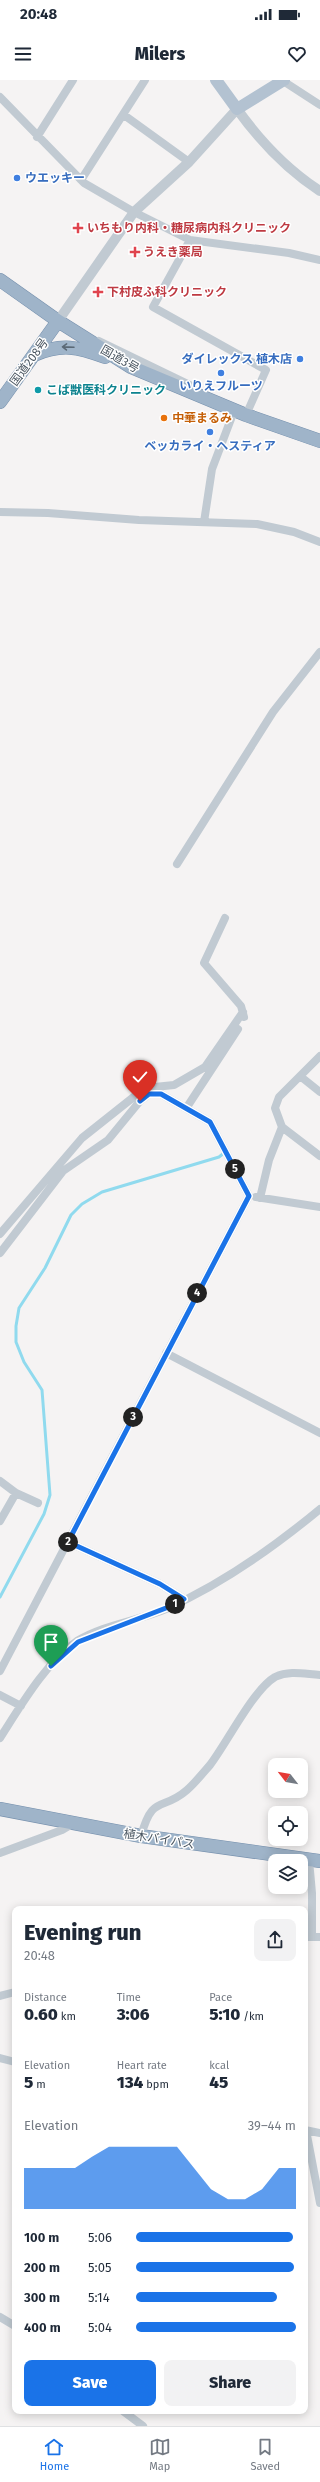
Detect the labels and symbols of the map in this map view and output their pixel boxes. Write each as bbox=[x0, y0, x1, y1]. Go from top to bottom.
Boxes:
place label: ウエッキー bbox=[25, 171, 85, 185]
marker: ウエッキー bbox=[12, 173, 22, 183]
place label: いちもり内科・糖尿病内科クリニック bbox=[87, 221, 291, 235]
marker: いちもり内科・糖尿病内科クリニック bbox=[72, 222, 84, 234]
place label: うえき薬局 bbox=[143, 245, 203, 259]
marker: うえき薬局 bbox=[130, 247, 140, 257]
place label: 下村皮ふ科クリニック bbox=[107, 285, 227, 299]
marker: 下村皮ふ科クリニック bbox=[92, 286, 104, 298]
street label: 国道208号 bbox=[7, 336, 51, 388]
street label: 国道3号 bbox=[98, 342, 142, 376]
one-way arrow bbox=[62, 343, 75, 351]
place label: ダイレックス 植木店 bbox=[182, 352, 292, 366]
marker: ダイレックス 植木店 bbox=[295, 354, 305, 364]
marker: いりえフルーツ bbox=[216, 368, 226, 378]
place label: いりえフルーツ bbox=[179, 379, 263, 393]
place label: こば獣医科クリニック bbox=[46, 383, 166, 397]
marker: こば獣医科クリニック bbox=[33, 385, 43, 395]
place label: 中華まるみ bbox=[172, 411, 232, 425]
marker: 中華まるみ bbox=[159, 413, 169, 423]
marker: ベッカライ・ヘスティア bbox=[205, 427, 215, 437]
place label: ベッカライ・ヘスティア bbox=[144, 439, 276, 453]
pin bbox=[123, 1060, 157, 1101]
pin: 5 bbox=[225, 1159, 245, 1179]
pin: 4 bbox=[187, 1283, 207, 1303]
pin: 3 bbox=[123, 1407, 143, 1427]
pin: 2 bbox=[58, 1532, 78, 1552]
pin: 1 bbox=[165, 1594, 185, 1614]
pin bbox=[34, 1625, 68, 1666]
north arrow bbox=[268, 1758, 308, 1798]
street label: 植木バイパス bbox=[122, 1826, 196, 1852]

